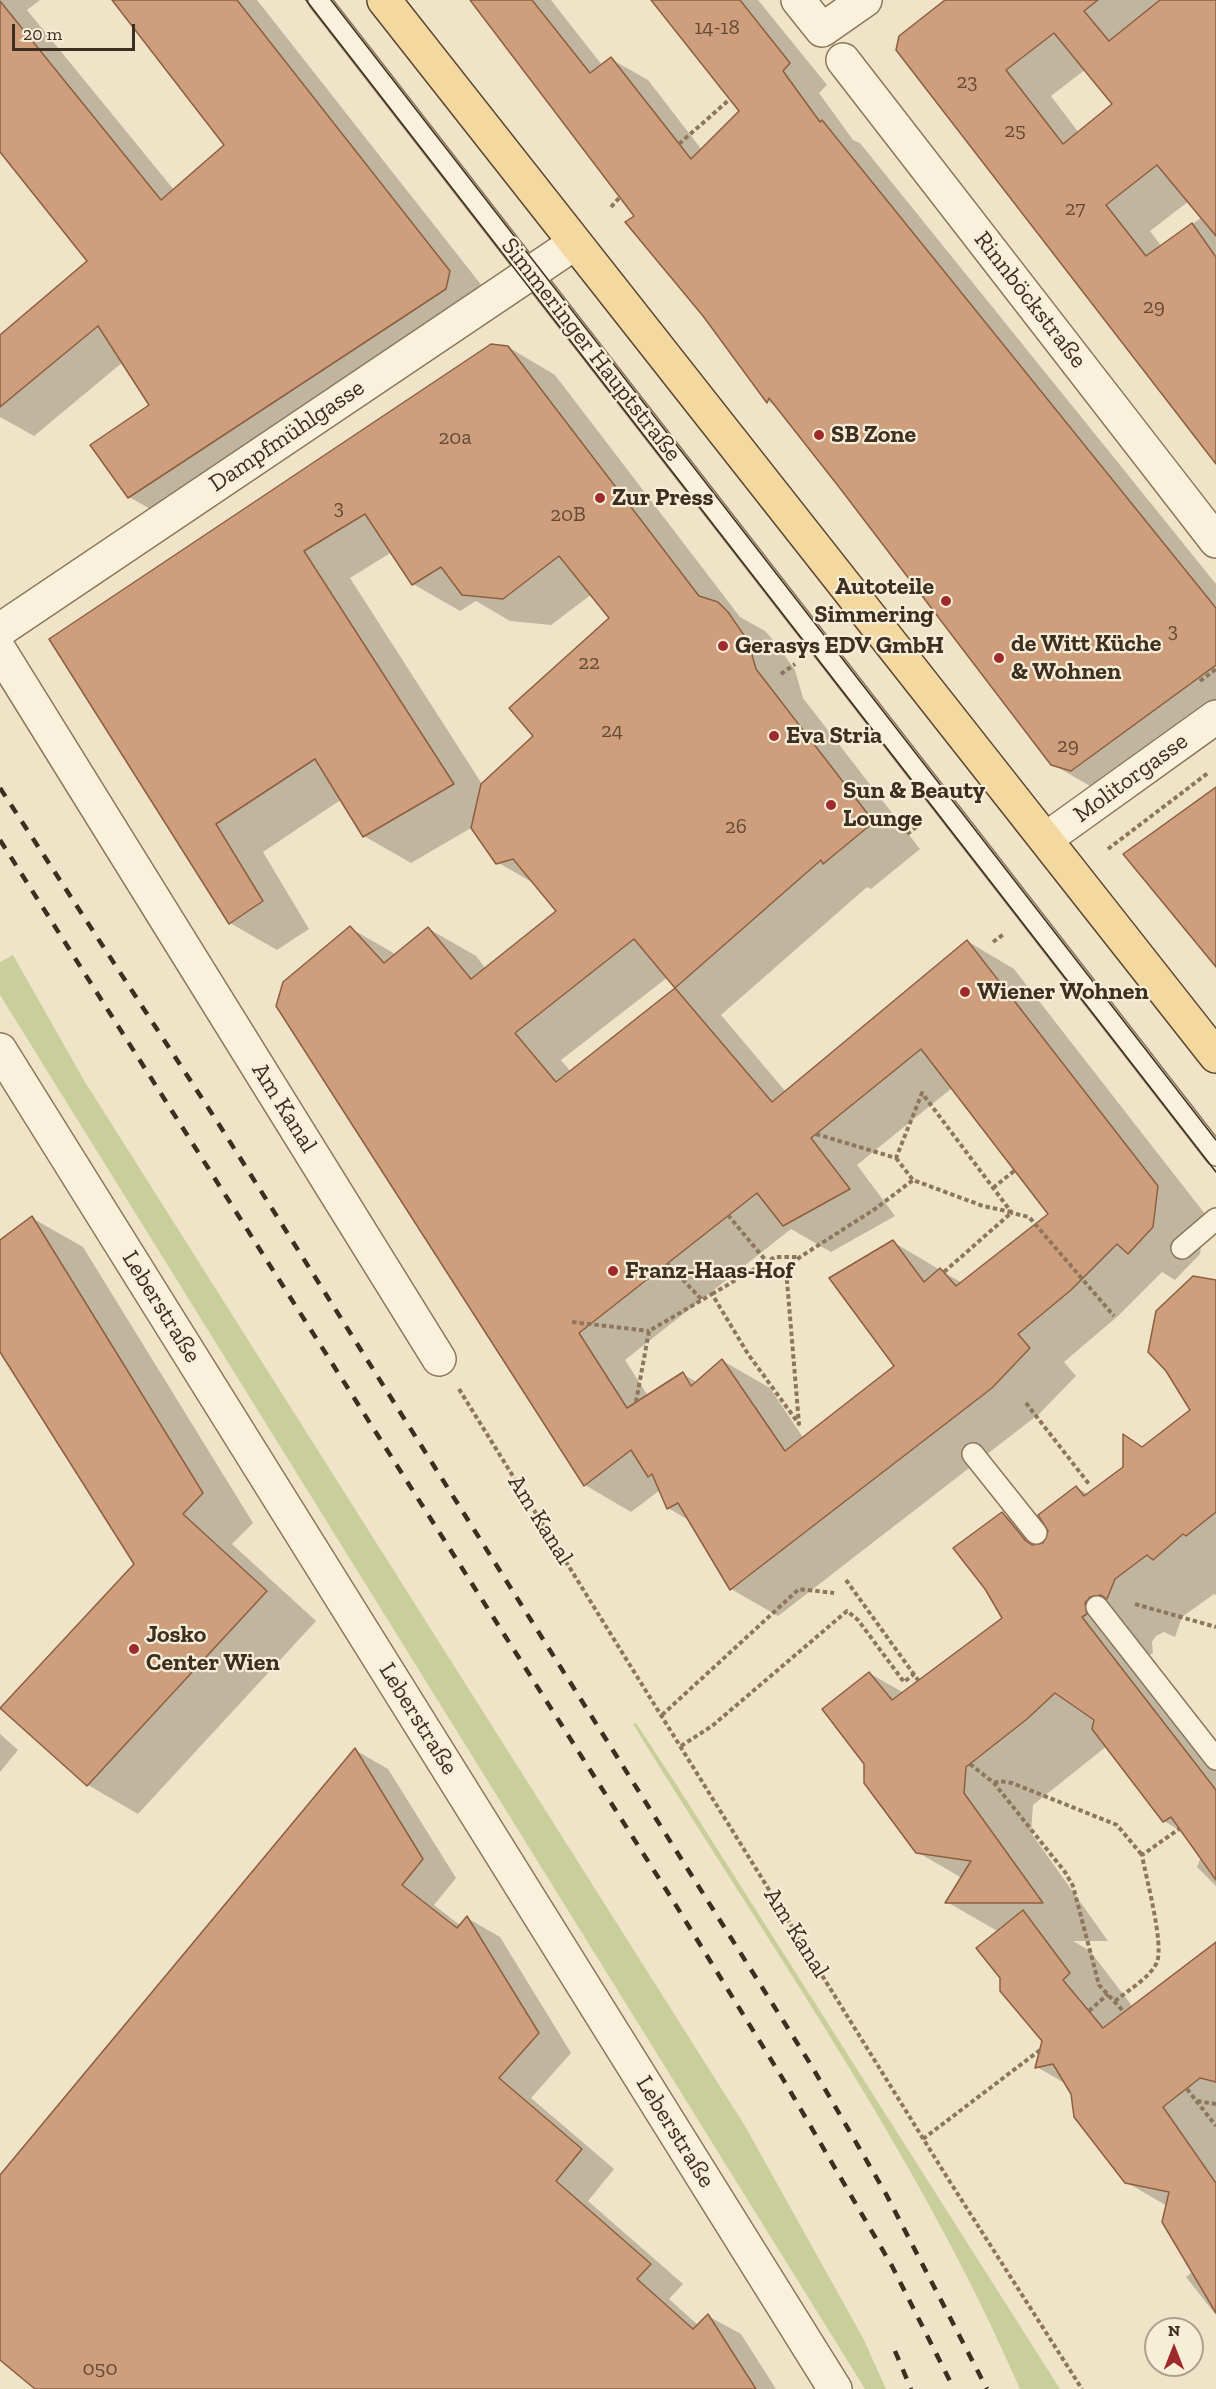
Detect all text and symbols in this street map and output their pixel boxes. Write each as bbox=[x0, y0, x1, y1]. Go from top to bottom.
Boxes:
scale bar bbox=[15, 12, 138, 50]
house number: 14-18 bbox=[694, 15, 740, 41]
text: 20 m bbox=[23, 23, 62, 45]
house number: 23 bbox=[956, 69, 978, 95]
house number: 25 bbox=[1004, 118, 1026, 144]
house number: 27 bbox=[1065, 196, 1085, 222]
street label: Rinnböckstraße bbox=[968, 226, 1092, 374]
street label: Simmeringer Hauptstraße bbox=[495, 232, 687, 468]
house number: 29 bbox=[1143, 294, 1165, 320]
street label: Dampfmühlgasse bbox=[204, 373, 370, 499]
place label: SB Zone bbox=[831, 421, 916, 449]
house number: 20a bbox=[438, 425, 472, 451]
marker: SB Zone bbox=[812, 428, 826, 442]
place label: Zur Press bbox=[612, 484, 713, 512]
marker: Zur Press bbox=[593, 491, 607, 505]
house number: 3 bbox=[334, 495, 344, 521]
house number: 20B bbox=[550, 502, 586, 528]
place label: Autoteile Simmering bbox=[814, 573, 934, 629]
marker: Autoteile Simmering bbox=[939, 594, 953, 608]
house number: 3 bbox=[1168, 618, 1178, 644]
place label: de Witt Küche & Wohnen bbox=[1011, 630, 1161, 686]
place label: Gerasys EDV GmbH bbox=[735, 632, 944, 660]
marker: Gerasys EDV GmbH bbox=[716, 639, 730, 653]
house number: 22 bbox=[578, 650, 600, 676]
marker: de Witt Küche & Wohnen bbox=[992, 651, 1006, 665]
house number: 24 bbox=[601, 718, 623, 744]
place label: Eva Stria bbox=[786, 722, 882, 750]
street label: Molitorgasse bbox=[1068, 727, 1194, 829]
marker: Eva Stria bbox=[767, 729, 781, 743]
house number: 29 bbox=[1057, 733, 1079, 759]
place label: Sun & Beauty Lounge bbox=[843, 777, 985, 833]
marker: Sun & Beauty Lounge bbox=[824, 798, 838, 812]
house number: 26 bbox=[725, 814, 747, 840]
place label: Wiener Wohnen bbox=[977, 978, 1149, 1006]
marker: Wiener Wohnen bbox=[958, 985, 972, 999]
street label: Am Kanal bbox=[245, 1058, 323, 1158]
street label: Leberstraße bbox=[115, 1246, 207, 1368]
place label: Franz-Haas-Hof bbox=[625, 1257, 793, 1285]
marker: Franz-Haas-Hof bbox=[606, 1264, 620, 1278]
street label: Am Kanal bbox=[501, 1470, 579, 1570]
place label: Josko Center Wien bbox=[146, 1621, 280, 1677]
marker: Josko Center Wien bbox=[127, 1642, 141, 1656]
street label: Leberstraße bbox=[372, 1658, 464, 1780]
street label: Am Kanal bbox=[757, 1883, 835, 1983]
street label: Leberstraße bbox=[629, 2071, 721, 2193]
north arrow bbox=[1144, 2317, 1204, 2377]
text: N bbox=[1168, 2321, 1180, 2340]
house number: 050 bbox=[83, 2356, 117, 2382]

